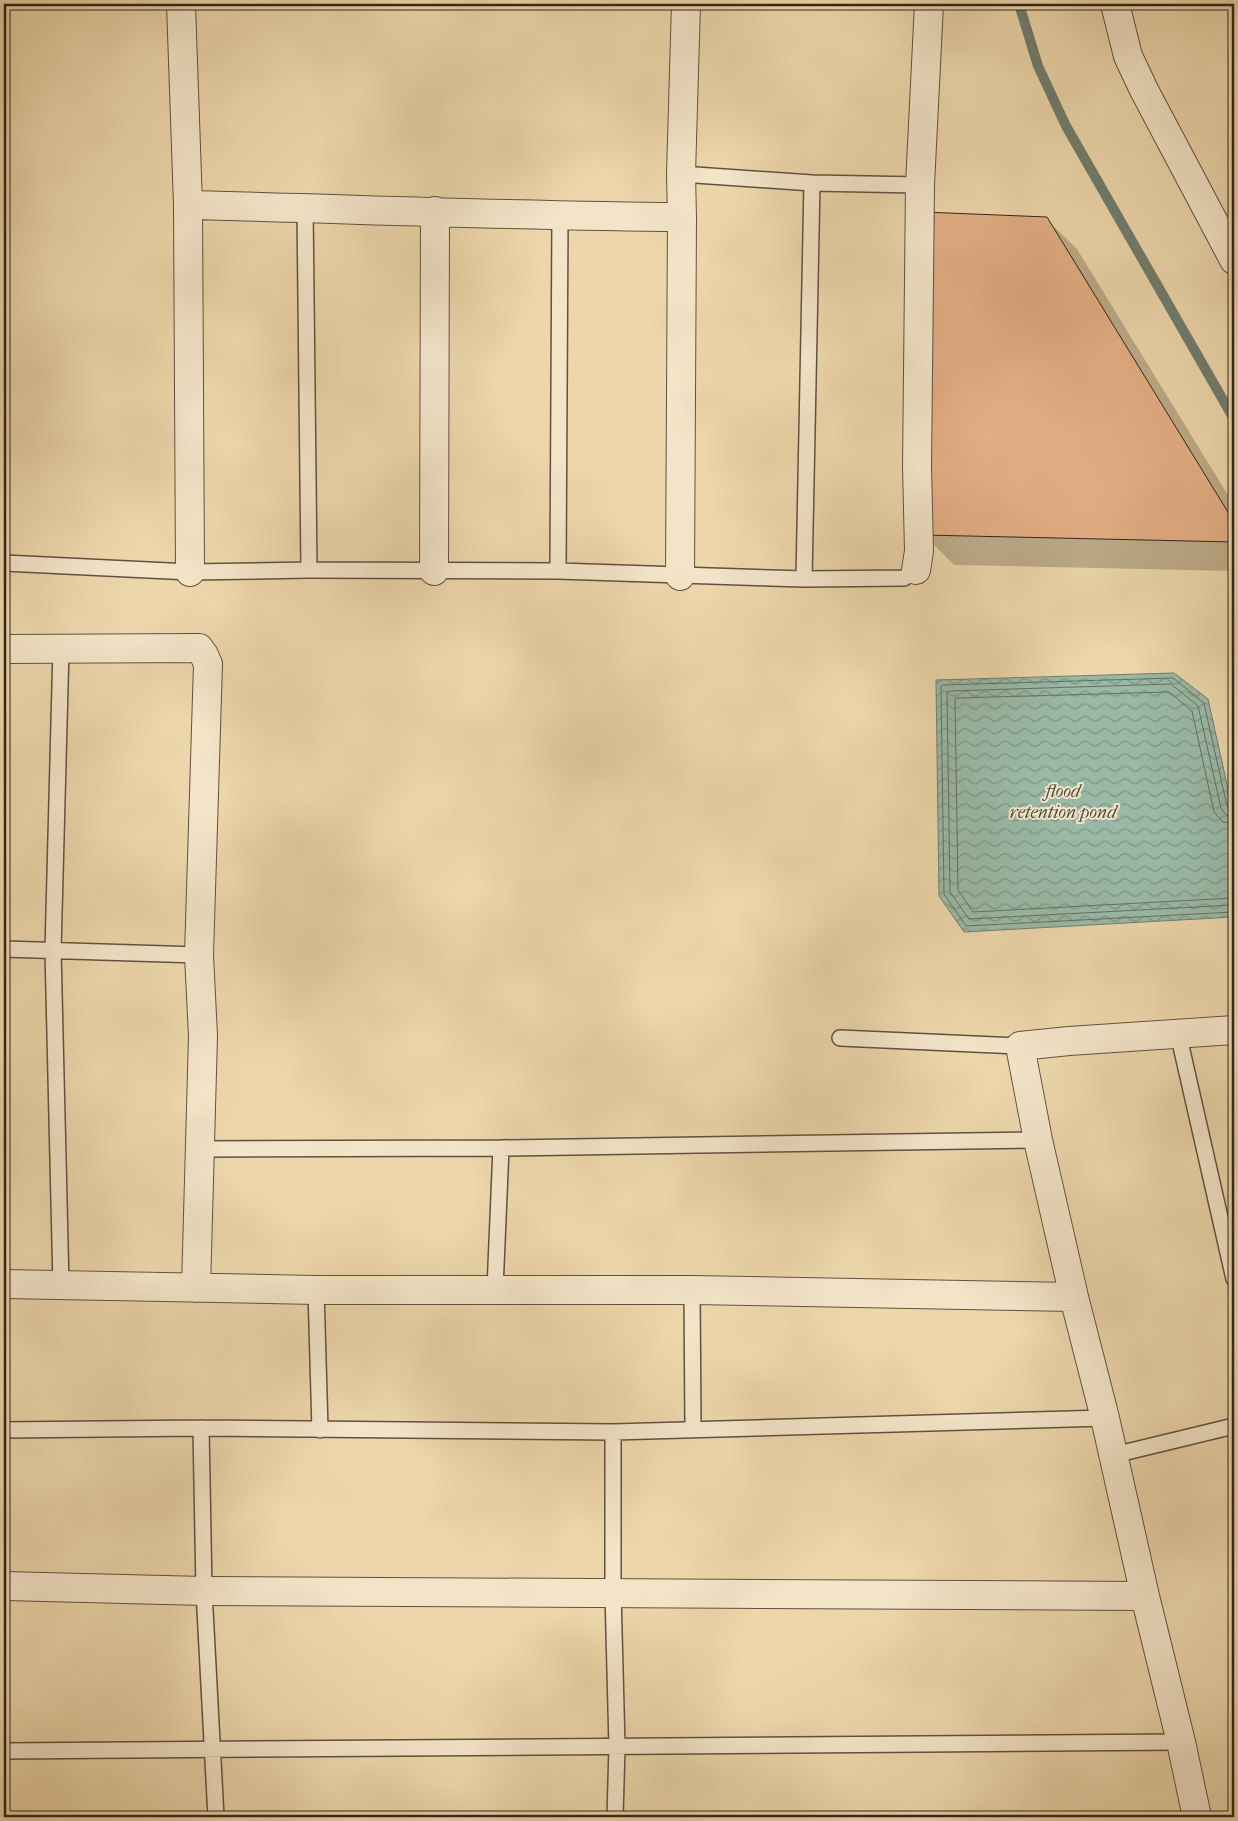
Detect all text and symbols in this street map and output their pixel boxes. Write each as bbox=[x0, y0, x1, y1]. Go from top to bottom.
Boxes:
water label: flood retention pond bbox=[1010, 781, 1119, 823]

